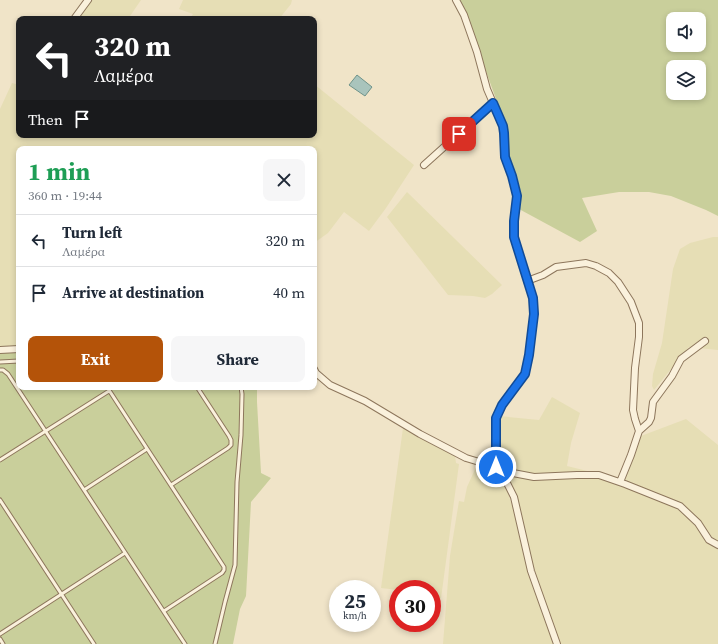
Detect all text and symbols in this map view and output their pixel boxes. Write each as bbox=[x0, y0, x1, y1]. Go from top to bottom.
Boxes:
map controls bbox=[666, 12, 706, 100]
button: sound bbox=[666, 12, 706, 52]
text: 320 m bbox=[94, 27, 171, 65]
icon: left bbox=[28, 32, 80, 84]
button: layers bbox=[666, 60, 706, 100]
text: Λαμέρα bbox=[94, 63, 153, 88]
icon: arrive bbox=[71, 108, 93, 130]
text: Then bbox=[28, 109, 63, 130]
pin bbox=[442, 117, 476, 151]
icon: arrive bbox=[448, 123, 470, 145]
text: 1 min bbox=[28, 155, 90, 188]
button: close bbox=[263, 159, 305, 201]
text: 360 m · 19:44 bbox=[28, 187, 102, 204]
text: Turn left bbox=[62, 222, 122, 243]
icon: left bbox=[28, 230, 50, 252]
text: 320 m bbox=[265, 230, 305, 251]
text: Λαμέρα bbox=[62, 243, 105, 260]
icon: arrive bbox=[28, 282, 50, 304]
text: Arrive at destination bbox=[62, 282, 204, 303]
text: 40 m bbox=[273, 282, 305, 303]
button: Exit bbox=[28, 336, 163, 382]
button: Share bbox=[171, 336, 305, 382]
position arrow bbox=[475, 446, 517, 488]
speed limit sign: 30 bbox=[389, 580, 441, 632]
text: 25 bbox=[344, 587, 366, 615]
text: km/h bbox=[343, 609, 367, 622]

